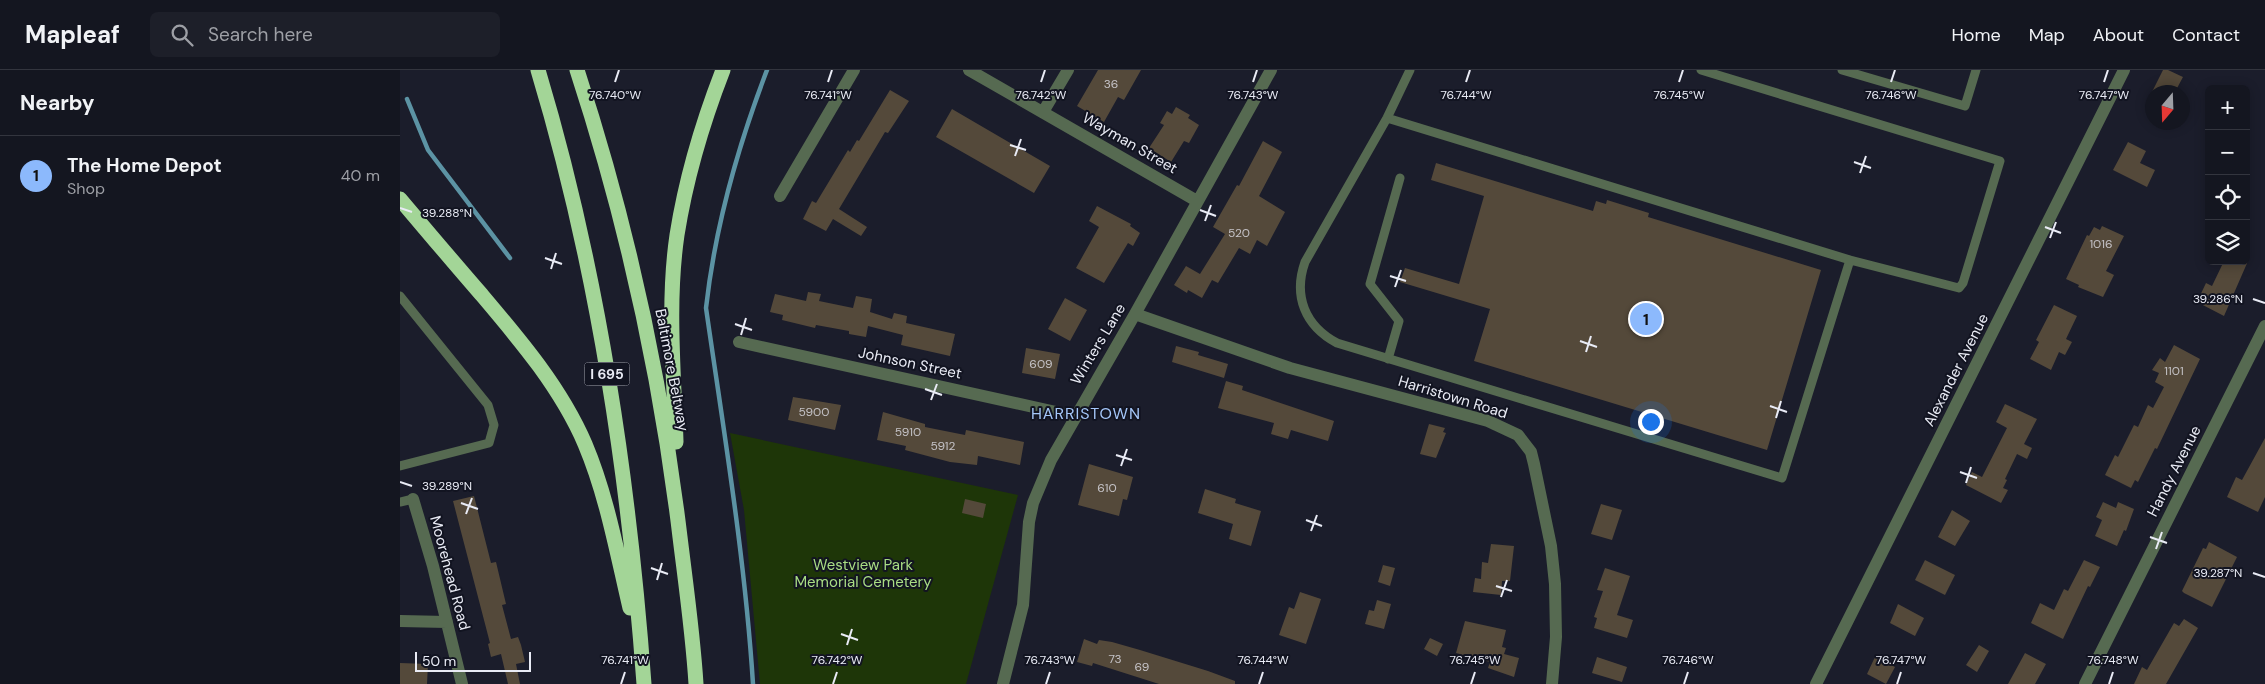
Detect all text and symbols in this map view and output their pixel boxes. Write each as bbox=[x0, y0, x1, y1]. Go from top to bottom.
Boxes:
search box bbox=[150, 12, 500, 57]
text: Mapleaf bbox=[25, 19, 120, 50]
icon: search bbox=[168, 21, 196, 49]
text: Search here bbox=[208, 22, 313, 47]
text: Home bbox=[1951, 23, 2001, 47]
text: Map bbox=[2029, 23, 2065, 47]
text: About bbox=[2093, 23, 2144, 47]
text: Contact bbox=[2172, 23, 2240, 47]
house number: 36 bbox=[1104, 76, 1118, 92]
north arrow bbox=[2145, 85, 2190, 130]
map controls bbox=[2205, 85, 2250, 265]
button: + bbox=[2205, 85, 2250, 130]
text: 76.740°W bbox=[589, 87, 641, 103]
text: 76.741°W bbox=[804, 87, 852, 103]
text: 76.742°W bbox=[1016, 87, 1067, 103]
text: 76.743°W bbox=[1228, 87, 1279, 103]
text: 76.744°W bbox=[1440, 87, 1492, 103]
text: 76.745°W bbox=[1653, 87, 1705, 103]
text: 76.746°W bbox=[1865, 87, 1917, 103]
text: 76.747°W bbox=[2079, 87, 2130, 103]
text: Nearby bbox=[20, 89, 94, 117]
street label: Wayman Street bbox=[1079, 108, 1181, 178]
button: − bbox=[2205, 130, 2250, 175]
text: The Home Depot bbox=[67, 153, 222, 178]
text: 1 bbox=[33, 165, 39, 186]
text: 40 m bbox=[341, 165, 380, 186]
button: locate bbox=[2205, 175, 2250, 220]
text: Shop bbox=[67, 178, 105, 199]
text: 39.288°N bbox=[422, 205, 472, 221]
button: layers bbox=[2205, 220, 2250, 265]
house number: 520 bbox=[1228, 225, 1250, 241]
house number: 1016 bbox=[2089, 236, 2113, 252]
text: 39.286°N bbox=[2193, 291, 2243, 307]
street label: Winters Lane bbox=[1066, 300, 1130, 388]
pin: 1 bbox=[1630, 300, 1662, 338]
street label: Baltimore Beltway bbox=[650, 307, 694, 434]
street label: Alexander Avenue bbox=[1919, 310, 1993, 430]
street label: Johnson Street bbox=[856, 342, 964, 384]
house number: 609 bbox=[1029, 356, 1053, 372]
road number: I 695 bbox=[584, 362, 630, 386]
house number: 1101 bbox=[2164, 363, 2184, 379]
street label: Harristown Road bbox=[1396, 371, 1510, 423]
district label: HARRISTOWN bbox=[1031, 403, 1141, 424]
house number: 5900 bbox=[799, 404, 829, 420]
your location bbox=[1638, 409, 1664, 435]
street label: Handy Avenue bbox=[2142, 422, 2206, 520]
house number: 5910 bbox=[895, 424, 921, 440]
house number: 5912 bbox=[931, 438, 956, 454]
text: 39.289°N bbox=[422, 478, 472, 494]
house number: 610 bbox=[1097, 480, 1117, 496]
street label: Moorehead Road bbox=[425, 514, 475, 632]
park label: Westview Park Memorial Cemetery bbox=[794, 555, 932, 592]
text: 39.287°N bbox=[2194, 565, 2242, 581]
scale bar bbox=[415, 649, 531, 672]
house number: 73 bbox=[1108, 651, 1122, 667]
text: 50 m bbox=[422, 652, 456, 670]
text: 76.741°W bbox=[601, 652, 649, 668]
text: 76.742°W bbox=[812, 652, 863, 668]
text: 76.743°W bbox=[1025, 652, 1076, 668]
text: 76.744°W bbox=[1237, 652, 1289, 668]
text: 76.745°W bbox=[1449, 652, 1501, 668]
text: 76.746°W bbox=[1662, 652, 1714, 668]
text: 76.747°W bbox=[1876, 652, 1927, 668]
text: 76.748°W bbox=[2087, 652, 2139, 668]
house number: 69 bbox=[1135, 659, 1149, 675]

